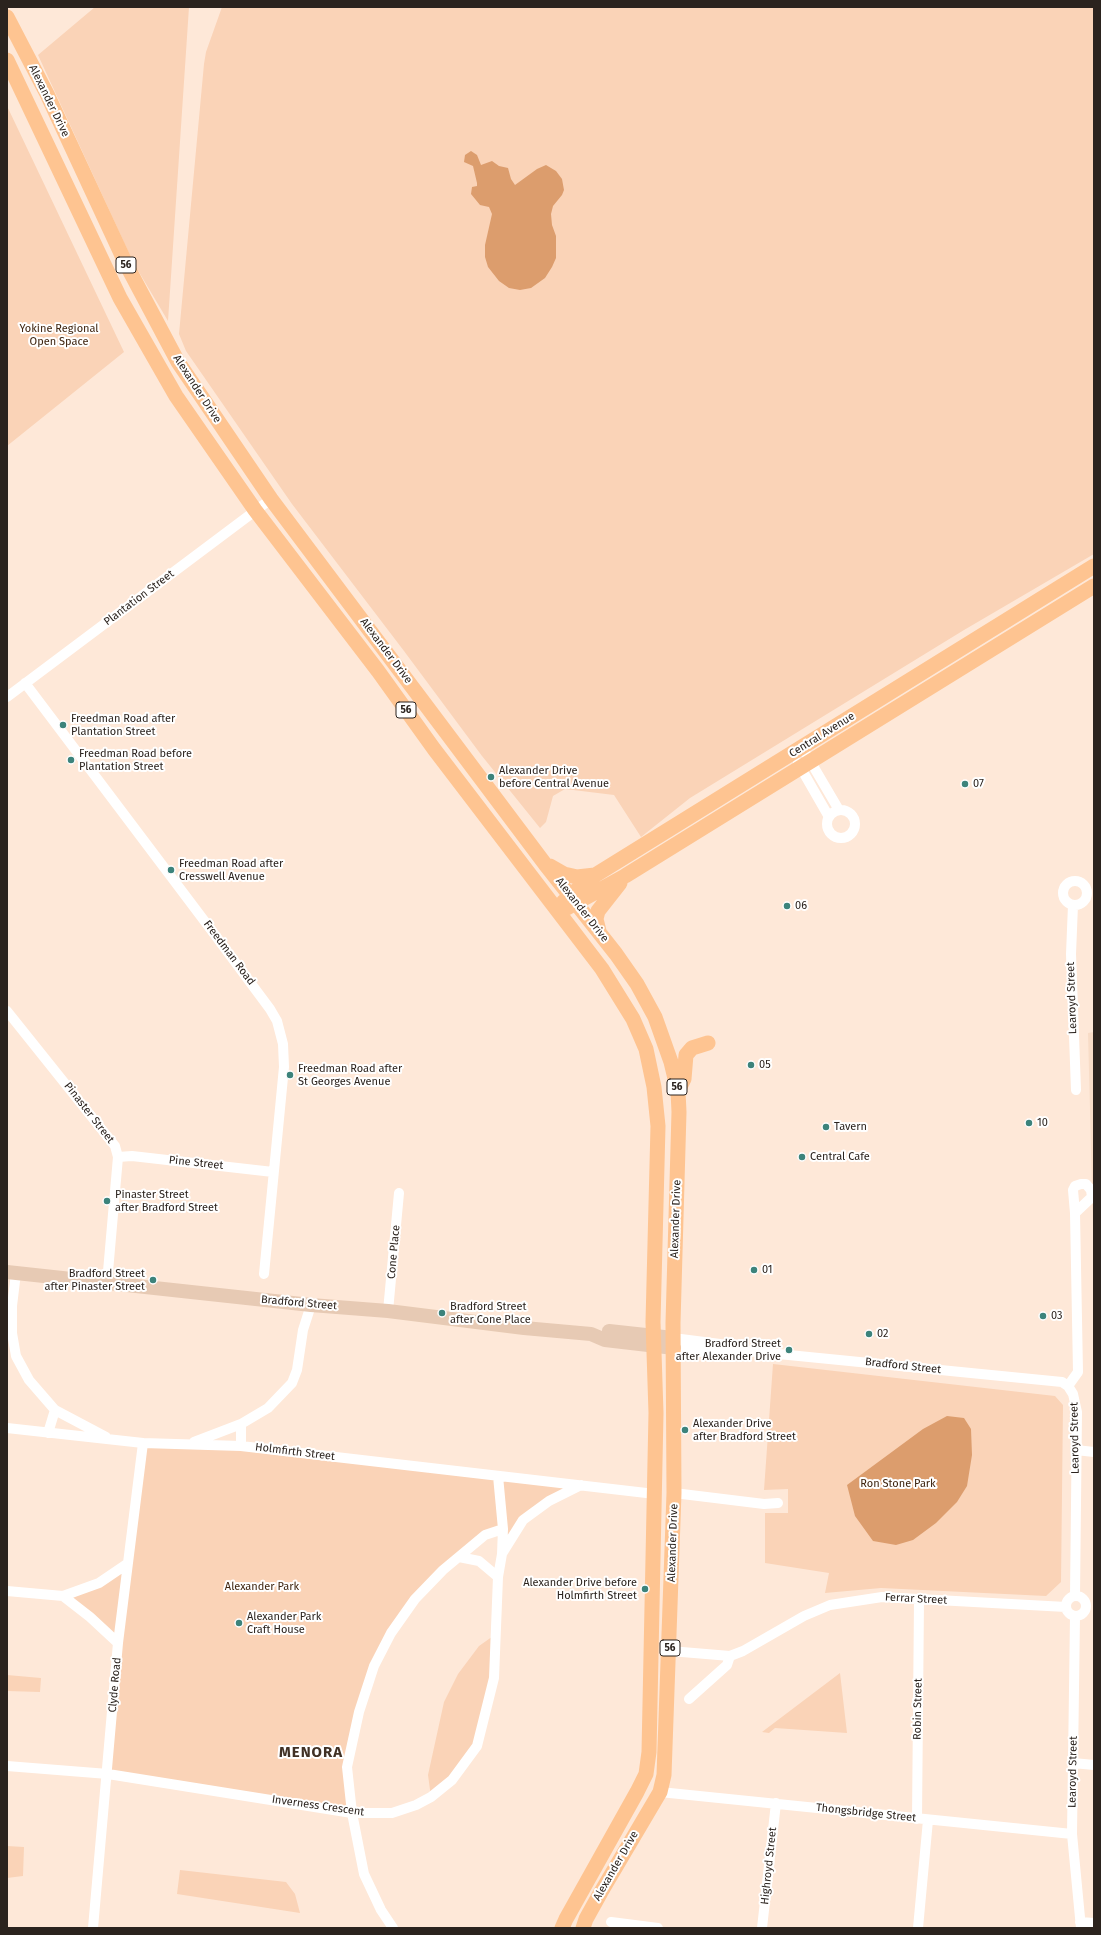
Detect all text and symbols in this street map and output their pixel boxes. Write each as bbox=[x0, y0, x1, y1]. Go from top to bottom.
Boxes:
street label: Alexander Drive bbox=[26, 63, 72, 139]
road number: 56 bbox=[116, 257, 136, 273]
park label: Yokine Regional Open Space bbox=[19, 322, 99, 348]
street label: Alexander Drive bbox=[170, 352, 224, 426]
street label: Plantation Street bbox=[101, 567, 177, 629]
street label: Alexander Drive bbox=[357, 616, 415, 686]
road number: 56 bbox=[396, 702, 416, 718]
street label: Central Avenue bbox=[787, 710, 857, 760]
place label: Freedman Road after Plantation Street bbox=[71, 712, 175, 738]
marker: Freedman Road after Plantation Street bbox=[58, 720, 68, 730]
place label: Freedman Road before Plantation Street bbox=[79, 747, 192, 773]
marker: Freedman Road before Plantation Street bbox=[66, 755, 76, 765]
place label: Alexander Drive before Central Avenue bbox=[499, 764, 609, 790]
marker: Alexander Drive before Central Avenue bbox=[486, 772, 496, 782]
place label: 07 bbox=[973, 777, 984, 791]
marker: 07 bbox=[960, 779, 970, 789]
place label: Freedman Road after Cresswell Avenue bbox=[179, 857, 283, 883]
marker: Freedman Road after Cresswell Avenue bbox=[166, 865, 176, 875]
street label: Alexander Drive bbox=[553, 875, 611, 945]
place label: 06 bbox=[795, 899, 807, 913]
marker: 06 bbox=[782, 901, 792, 911]
street label: Freedman Road bbox=[200, 918, 258, 988]
street label: Learoyd Street bbox=[1064, 962, 1080, 1034]
place label: 05 bbox=[759, 1058, 771, 1072]
marker: 05 bbox=[746, 1060, 756, 1070]
place label: Freedman Road after St Georges Avenue bbox=[298, 1062, 402, 1088]
marker: Freedman Road after St Georges Avenue bbox=[285, 1070, 295, 1080]
road number: 56 bbox=[667, 1079, 687, 1095]
street label: Pinaster Street bbox=[61, 1080, 117, 1146]
place label: 10 bbox=[1037, 1116, 1048, 1130]
marker: 10 bbox=[1024, 1118, 1034, 1128]
place label: Tavern bbox=[834, 1120, 867, 1134]
marker: Tavern bbox=[821, 1122, 831, 1132]
place label: Central Cafe bbox=[810, 1150, 870, 1164]
marker: Central Cafe bbox=[797, 1152, 807, 1162]
street label: Pine Street bbox=[168, 1154, 224, 1172]
street label: Alexander Drive bbox=[668, 1180, 684, 1258]
place label: Pinaster Street after Bradford Street bbox=[115, 1188, 218, 1214]
marker: Pinaster Street after Bradford Street bbox=[102, 1196, 112, 1206]
street label: Cone Place bbox=[385, 1224, 403, 1280]
place label: 01 bbox=[762, 1263, 773, 1277]
marker: 01 bbox=[749, 1265, 759, 1275]
place label: Bradford Street after Pinaster Street bbox=[45, 1267, 145, 1293]
marker: Bradford Street after Pinaster Street bbox=[148, 1275, 158, 1285]
street label: Bradford Street bbox=[260, 1293, 338, 1313]
place label: Bradford Street after Cone Place bbox=[450, 1300, 531, 1326]
marker: Bradford Street after Cone Place bbox=[437, 1308, 447, 1318]
place label: 03 bbox=[1051, 1309, 1063, 1323]
marker: 03 bbox=[1038, 1311, 1048, 1321]
place label: 02 bbox=[877, 1327, 888, 1341]
marker: 02 bbox=[864, 1329, 874, 1339]
place label: Bradford Street after Alexander Drive bbox=[676, 1337, 781, 1363]
marker: Bradford Street after Alexander Drive bbox=[784, 1345, 794, 1355]
street label: Bradford Street bbox=[864, 1355, 942, 1377]
street label: Learoyd Street bbox=[1068, 1402, 1082, 1474]
place label: Alexander Drive after Bradford Street bbox=[693, 1417, 796, 1443]
marker: Alexander Drive after Bradford Street bbox=[680, 1425, 690, 1435]
street label: Holmfirth Street bbox=[254, 1441, 336, 1463]
park label: Ron Stone Park bbox=[860, 1477, 936, 1491]
street label: Alexander Drive bbox=[665, 1504, 681, 1582]
place label: Alexander Drive before Holmfirth Street bbox=[523, 1576, 637, 1602]
park label: Alexander Park bbox=[225, 1580, 299, 1594]
marker: Alexander Drive before Holmfirth Street bbox=[640, 1584, 650, 1594]
street label: Ferrar Street bbox=[885, 1591, 947, 1607]
place label: Alexander Park Craft House bbox=[247, 1610, 321, 1636]
marker: Alexander Park Craft House bbox=[234, 1618, 244, 1628]
road number: 56 bbox=[660, 1640, 680, 1656]
street label: Clyde Road bbox=[106, 1657, 124, 1713]
street label: Robin Street bbox=[911, 1678, 925, 1740]
street label: Learoyd Street bbox=[1066, 1736, 1080, 1808]
district label: MENORA bbox=[279, 1744, 343, 1762]
street label: Inverness Crescent bbox=[271, 1793, 365, 1819]
street label: Thongsbridge Street bbox=[815, 1801, 917, 1825]
street label: Highroyd Street bbox=[758, 1827, 780, 1905]
street label: Alexander Drive bbox=[591, 1829, 641, 1903]

